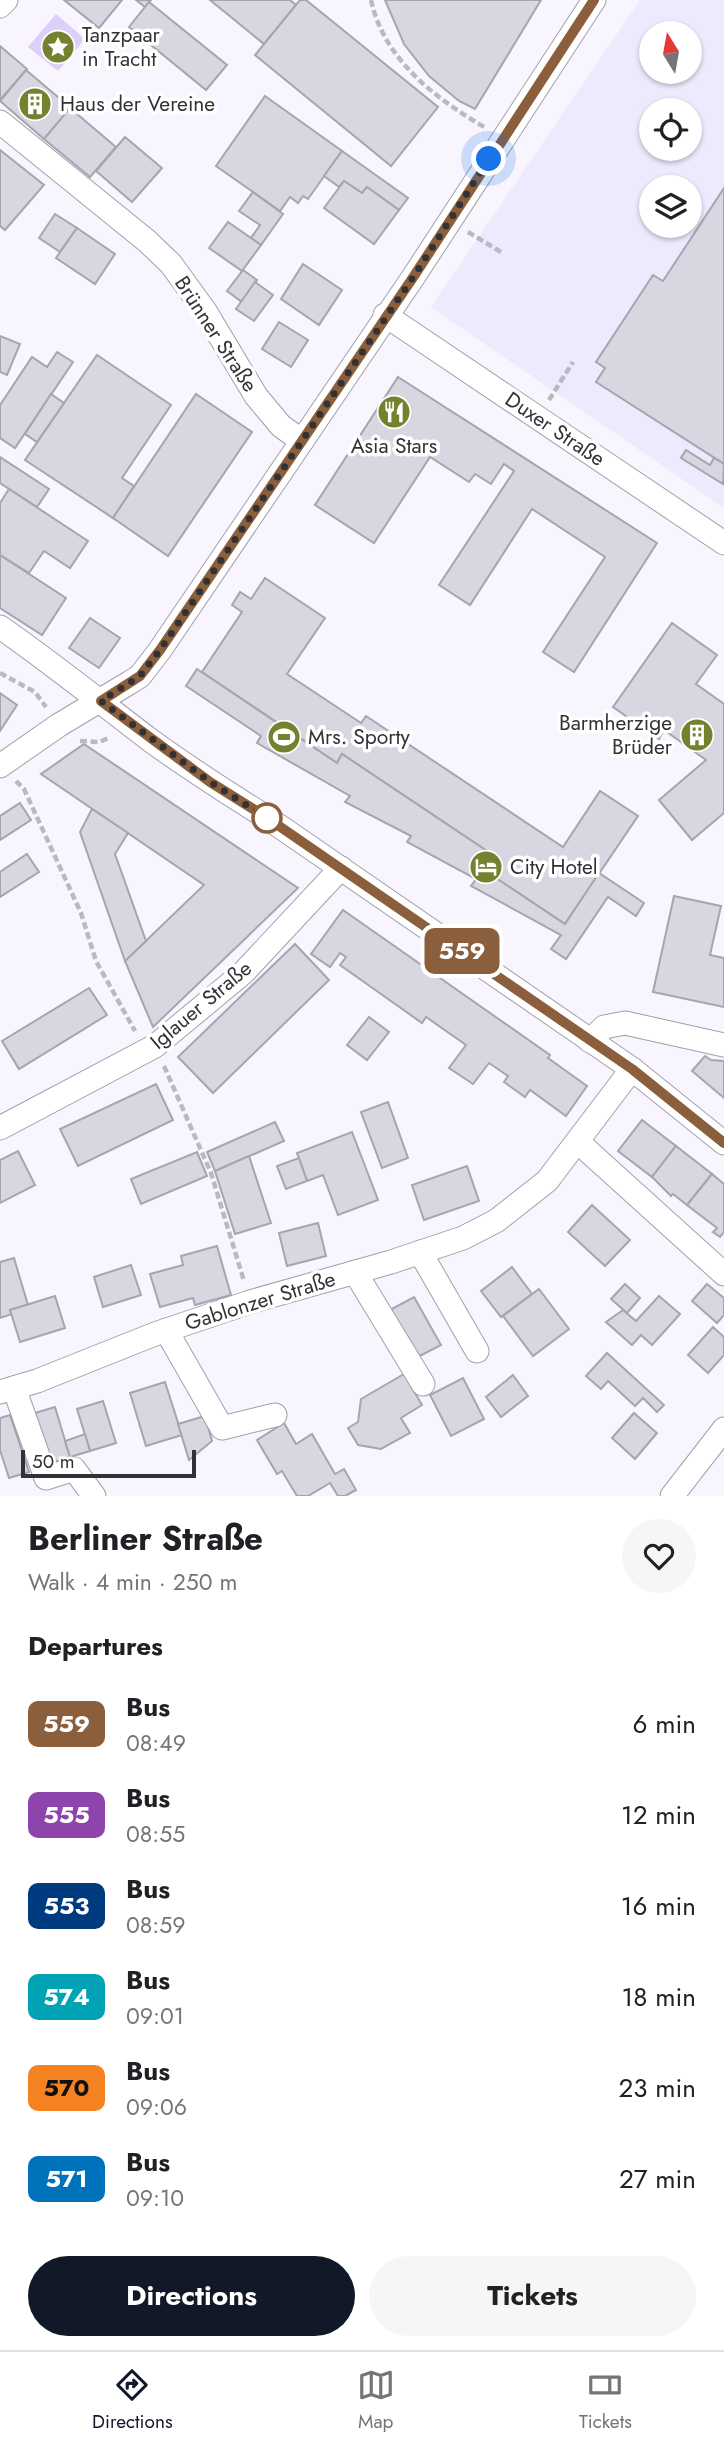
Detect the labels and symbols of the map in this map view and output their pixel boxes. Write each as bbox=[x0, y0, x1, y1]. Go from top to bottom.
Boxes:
place label: Tanzpaar in Tracht bbox=[82, 20, 161, 74]
north arrow bbox=[639, 21, 702, 84]
place icon: Tanzpaar in Tracht bbox=[39, 28, 77, 66]
building icon: Haus der Vereine bbox=[16, 85, 54, 123]
place label: Haus der Vereine bbox=[60, 89, 215, 119]
your location bbox=[471, 141, 506, 176]
street label: Brünner Straße bbox=[167, 270, 265, 398]
street label: Duxer Straße bbox=[499, 385, 611, 474]
restaurant icon: Asia Stars bbox=[375, 393, 413, 431]
place label: Asia Stars bbox=[351, 431, 437, 461]
place label: Barmherzige Brüder bbox=[559, 708, 673, 762]
building icon: Barmherzige Brüder bbox=[678, 716, 716, 754]
sports icon: Mrs. Sporty bbox=[265, 718, 303, 756]
place label: Mrs. Sporty bbox=[308, 722, 410, 752]
unlabelled marker bbox=[252, 803, 282, 833]
hotel icon: City Hotel bbox=[467, 848, 505, 886]
place label: City Hotel bbox=[510, 852, 598, 882]
line badge: 559 bbox=[422, 928, 502, 974]
street label: Iglauer Straße bbox=[144, 954, 258, 1056]
street label: Gablonzer Straße bbox=[181, 1264, 339, 1338]
scale bar bbox=[21, 1447, 196, 1479]

